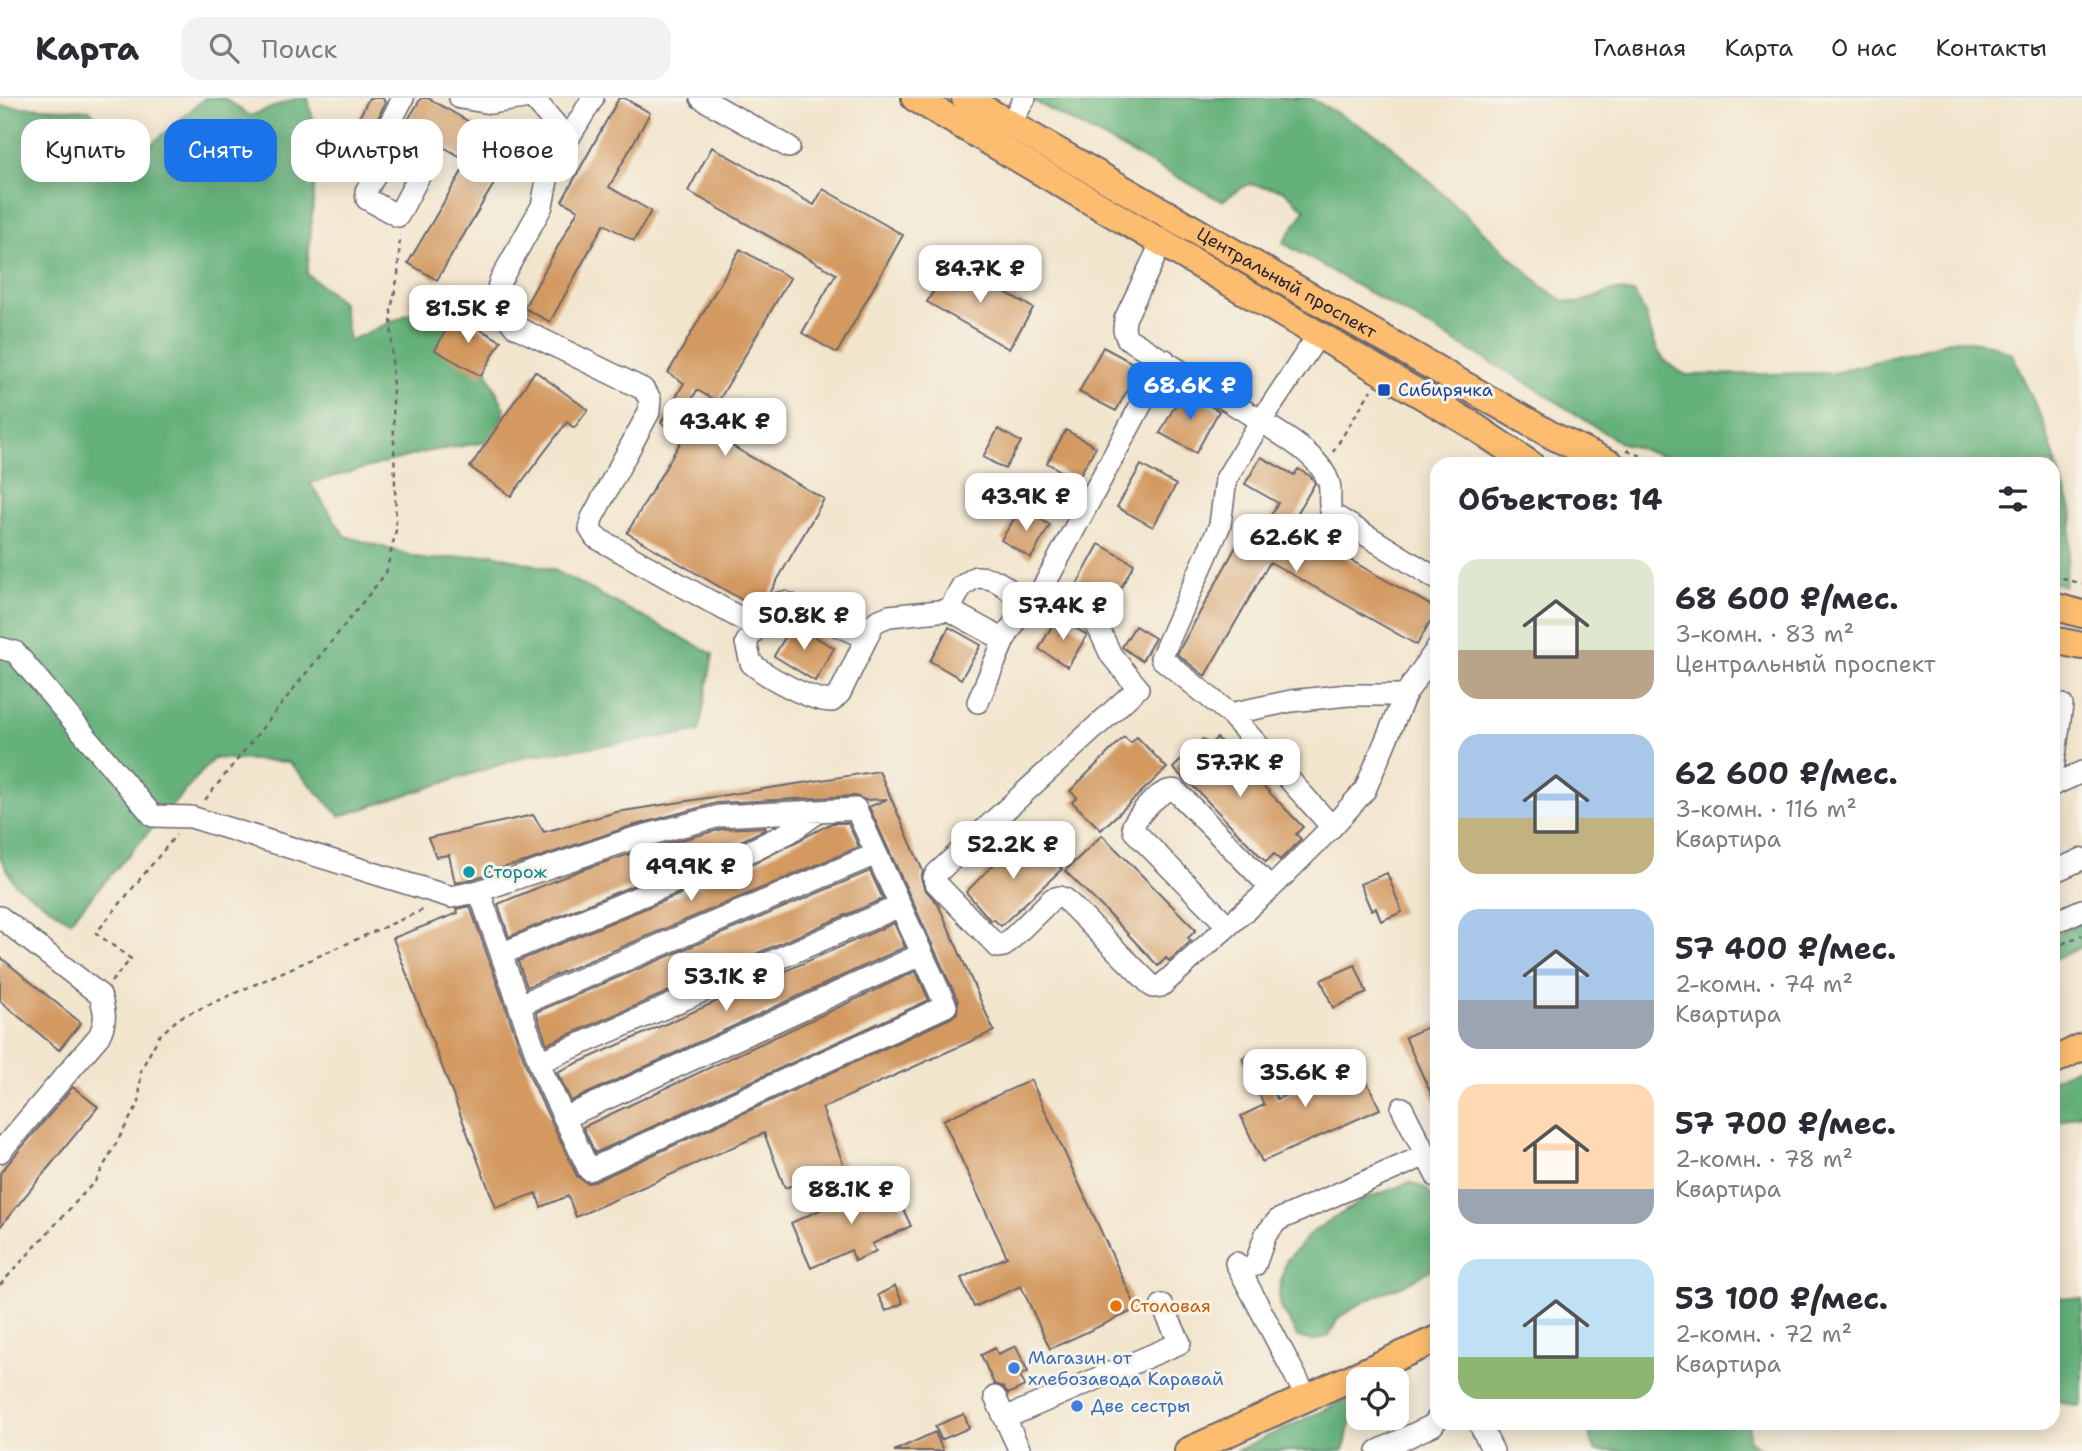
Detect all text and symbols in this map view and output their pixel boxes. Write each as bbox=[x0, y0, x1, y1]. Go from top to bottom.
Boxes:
search box bbox=[181, 17, 671, 80]
text: Карта bbox=[35, 26, 139, 71]
icon: search bbox=[205, 29, 243, 67]
text: Поиск bbox=[261, 31, 337, 66]
text: Главная bbox=[1593, 32, 1686, 64]
text: Карта bbox=[1724, 32, 1793, 64]
text: О нас bbox=[1831, 32, 1897, 64]
text: Контакты bbox=[1935, 32, 2047, 64]
chip: Купить bbox=[21, 119, 150, 182]
chip: Снять bbox=[164, 119, 277, 182]
chip: Фильтры bbox=[291, 119, 443, 182]
chip: Новое bbox=[457, 119, 578, 182]
street label: Центральный проспект bbox=[1192, 222, 1382, 345]
pin: 84.7K ₽ bbox=[915, 246, 1045, 305]
text: 84.7K ₽ bbox=[935, 253, 1025, 283]
pin: 81.5K ₽ bbox=[403, 286, 533, 345]
text: 81.5K ₽ bbox=[425, 293, 511, 323]
pin: 68.6K ₽ bbox=[1125, 362, 1255, 422]
text: 68.6K ₽ bbox=[1143, 370, 1237, 400]
place label: Сибирячка bbox=[1398, 378, 1493, 402]
marker: Сибирячка bbox=[1376, 382, 1392, 398]
pin: 43.4K ₽ bbox=[660, 398, 790, 458]
text: 43.4K ₽ bbox=[679, 406, 771, 436]
pin: 43.9K ₽ bbox=[961, 474, 1091, 533]
text: Объектов: 14 bbox=[1458, 479, 1663, 520]
icon: filters bbox=[1994, 480, 2032, 518]
text: 43.9K ₽ bbox=[981, 481, 1071, 511]
pin: 62.6K ₽ bbox=[1231, 514, 1361, 574]
text: 62.6K ₽ bbox=[1249, 522, 1343, 552]
text: 68 600 ₽/мес. bbox=[1675, 578, 1899, 619]
pin: 57.4K ₽ bbox=[998, 582, 1128, 642]
icon: home bbox=[1514, 587, 1598, 671]
text: 57.4K ₽ bbox=[1018, 590, 1108, 620]
pin: 50.8K ₽ bbox=[739, 592, 869, 652]
text: 50.8K ₽ bbox=[759, 600, 850, 630]
text: 3-комн. · 83 m² bbox=[1675, 619, 1854, 649]
text: Центральный проспект bbox=[1675, 649, 1936, 679]
pin: 57.7K ₽ bbox=[1175, 740, 1305, 799]
text: 57.7K ₽ bbox=[1196, 747, 1284, 777]
text: 62 600 ₽/мес. bbox=[1675, 753, 1898, 794]
icon: home bbox=[1514, 762, 1598, 846]
text: 3-комн. · 116 m² bbox=[1675, 794, 1857, 824]
pin: 52.2K ₽ bbox=[948, 822, 1078, 881]
text: Квартира bbox=[1675, 824, 1781, 854]
text: 52.2K ₽ bbox=[967, 829, 1059, 859]
pin: 49.9K ₽ bbox=[626, 844, 756, 903]
text: 49.9K ₽ bbox=[646, 851, 736, 881]
place label: Сторож bbox=[483, 860, 548, 884]
marker: Сторож bbox=[461, 864, 477, 880]
text: 57 400 ₽/мес. bbox=[1675, 928, 1896, 969]
icon: home bbox=[1514, 937, 1598, 1021]
pin: 53.1K ₽ bbox=[661, 954, 791, 1013]
text: 53.1K ₽ bbox=[684, 961, 768, 991]
text: 2-комн. · 74 m² bbox=[1675, 969, 1853, 999]
text: Квартира bbox=[1675, 999, 1781, 1029]
pin: 35.6K ₽ bbox=[1240, 1049, 1370, 1109]
text: 35.6K ₽ bbox=[1259, 1057, 1351, 1087]
text: 57 700 ₽/мес. bbox=[1675, 1103, 1896, 1144]
icon: home bbox=[1514, 1112, 1598, 1196]
text: 2-комн. · 78 m² bbox=[1675, 1144, 1853, 1174]
pin: 88.1K ₽ bbox=[786, 1166, 916, 1226]
text: 88.1K ₽ bbox=[808, 1174, 894, 1204]
text: Квартира bbox=[1675, 1174, 1781, 1204]
text: 53 100 ₽/мес. bbox=[1675, 1278, 1888, 1319]
icon: home bbox=[1514, 1287, 1598, 1371]
place label: Столовая bbox=[1130, 1294, 1211, 1318]
marker: Столовая bbox=[1108, 1298, 1124, 1314]
text: 2-комн. · 72 m² bbox=[1675, 1319, 1852, 1349]
place label: Магазин от хлебозавода Каравай bbox=[1028, 1346, 1224, 1391]
text: Квартира bbox=[1675, 1349, 1781, 1379]
marker: Магазин от хлебозавода Каравай bbox=[1006, 1360, 1022, 1376]
map controls bbox=[1346, 1367, 1409, 1430]
button: locate bbox=[1346, 1367, 1409, 1430]
place label: Две сестры bbox=[1091, 1394, 1190, 1418]
marker: Две сестры bbox=[1069, 1398, 1085, 1414]

